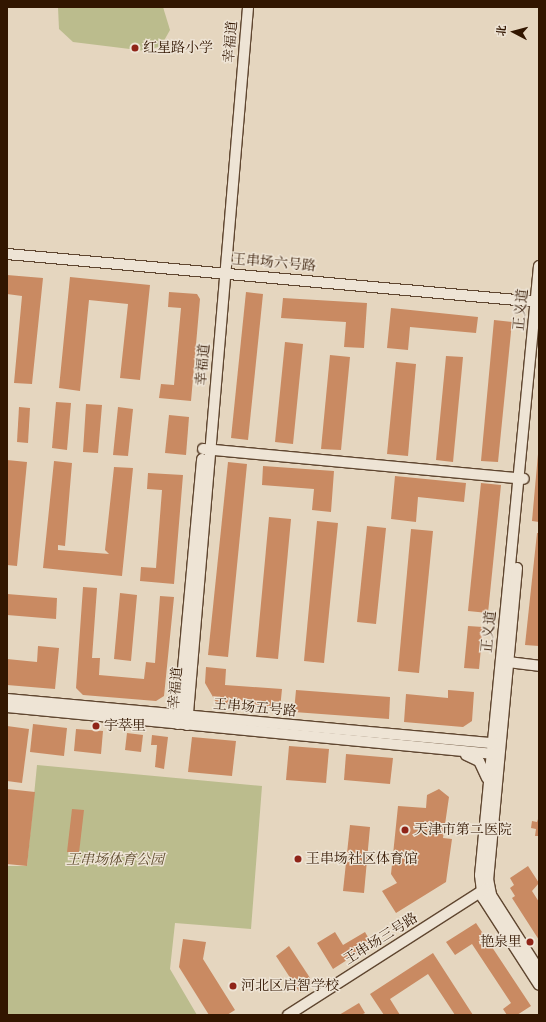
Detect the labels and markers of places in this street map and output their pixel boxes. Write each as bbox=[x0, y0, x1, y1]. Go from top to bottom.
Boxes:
place label: 红星路小学 bbox=[143, 40, 213, 56]
marker: 红星路小学 bbox=[130, 43, 140, 53]
place label: 宇萃里 bbox=[104, 718, 146, 734]
marker: 宇萃里 bbox=[91, 721, 101, 731]
place label: 天津市第二医院 bbox=[414, 822, 512, 838]
marker: 天津市第二医院 bbox=[399, 824, 411, 836]
place label: 王串场社区体育馆 bbox=[306, 851, 418, 867]
marker: 王串场社区体育馆 bbox=[293, 854, 303, 864]
place label: 艳泉里 bbox=[480, 934, 522, 950]
marker: 艳泉里 bbox=[525, 937, 535, 947]
place label: 河北区启智学校 bbox=[241, 978, 339, 994]
marker: 河北区启智学校 bbox=[228, 981, 238, 991]

